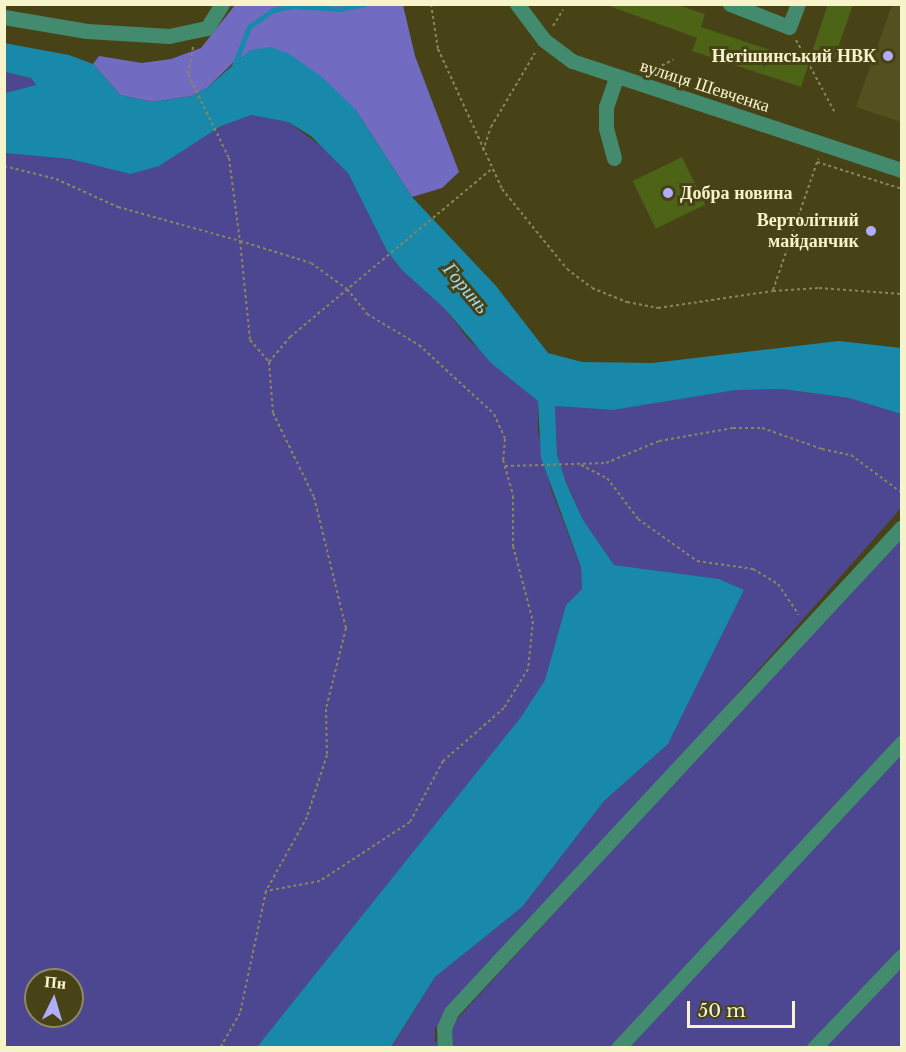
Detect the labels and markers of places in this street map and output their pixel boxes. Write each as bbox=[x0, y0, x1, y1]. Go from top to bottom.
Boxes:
place label: Нетішинський НВК bbox=[712, 45, 876, 67]
marker: Нетішинський НВК bbox=[881, 49, 895, 63]
place label: Добра новина bbox=[680, 182, 793, 204]
marker: Добра новина bbox=[661, 186, 675, 200]
place label: Вертолітний майданчик bbox=[757, 210, 859, 252]
marker: Вертолітний майданчик bbox=[864, 224, 878, 238]

